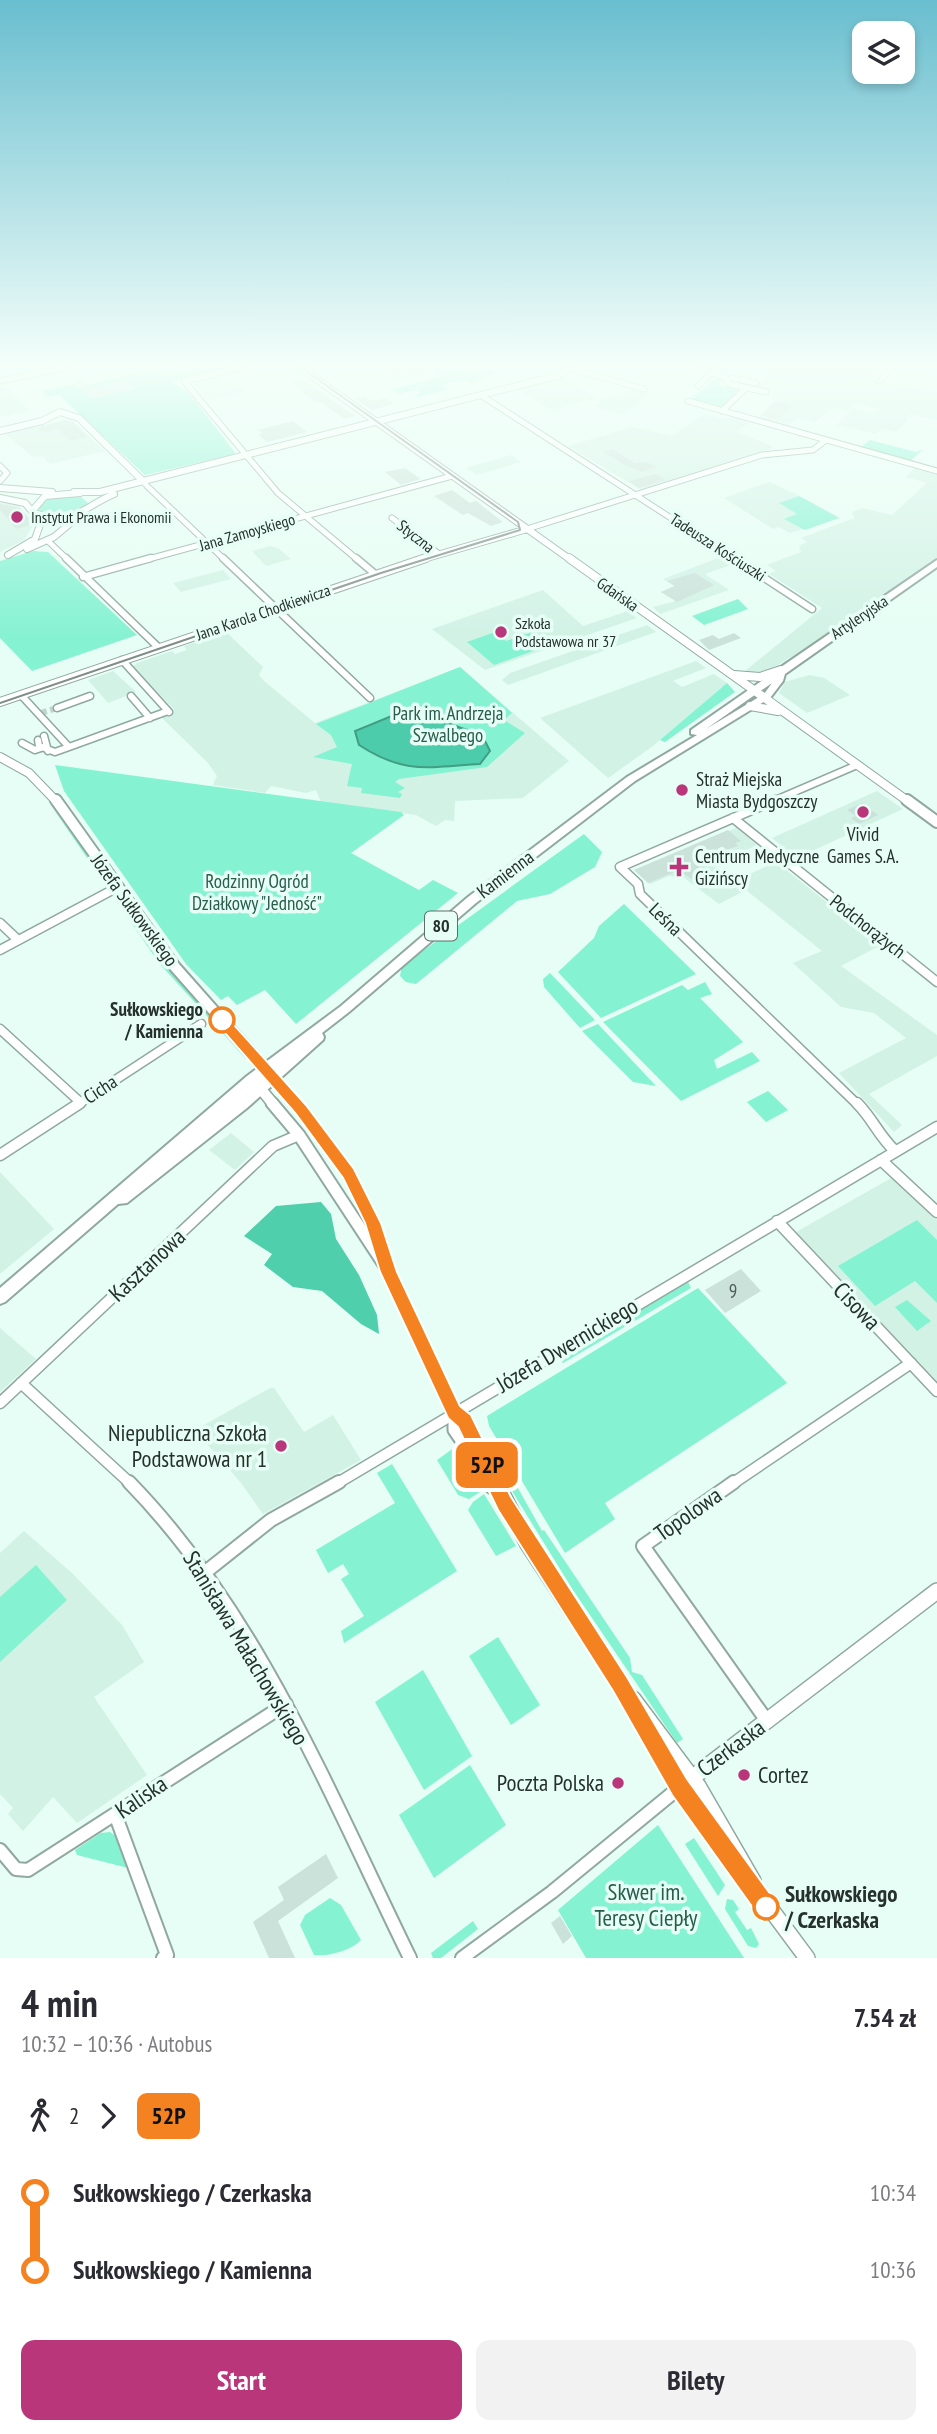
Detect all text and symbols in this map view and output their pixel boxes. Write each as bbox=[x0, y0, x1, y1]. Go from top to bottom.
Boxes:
map controls bbox=[852, 21, 915, 84]
button: layers bbox=[852, 21, 915, 84]
place label: Instytut Prawa i Ekonomii bbox=[31, 507, 171, 527]
marker: Instytut Prawa i Ekonomii bbox=[9, 509, 25, 525]
street label: Jana Zamoyskiego bbox=[196, 509, 297, 555]
street label: Tadeusza Kościuszki bbox=[666, 509, 770, 585]
street label: Styczna bbox=[393, 515, 439, 557]
street label: Gdańska bbox=[593, 573, 643, 615]
street label: Jana Karola Chodkiewicza bbox=[192, 580, 333, 645]
street label: Artyleryjska bbox=[827, 591, 891, 643]
place label: Szkoła Podstawowa nr 37 bbox=[515, 613, 616, 651]
marker: Szkoła Podstawowa nr 37 bbox=[493, 624, 509, 640]
park label: Park im. Andrzeja Szwalbego bbox=[393, 701, 503, 747]
place label: Straż Miejska Miasta Bydgoszczy bbox=[696, 767, 818, 813]
marker: Straż Miejska Miasta Bydgoszczy bbox=[674, 782, 690, 798]
marker: Vivid Games S.A. bbox=[855, 804, 871, 820]
place label: Vivid Games S.A. bbox=[827, 822, 899, 868]
place label: Centrum Medyczne Gizińscy bbox=[695, 844, 819, 890]
street label: Kamienna bbox=[472, 845, 538, 903]
street label: Józefa Sułkowskiego bbox=[86, 848, 184, 971]
marker: Centrum Medyczne Gizińscy bbox=[669, 857, 689, 877]
park label: Rodzinny Ogród Działkowy "Jedność" bbox=[192, 869, 322, 915]
street label: Podchorążych bbox=[825, 889, 911, 963]
street label: Leśna bbox=[644, 897, 688, 941]
road number: 80 bbox=[425, 911, 457, 940]
place label: Sułkowskiego / Kamienna bbox=[110, 997, 203, 1043]
marker: Sułkowskiego / Kamienna bbox=[209, 1007, 235, 1033]
street label: Cicha bbox=[79, 1069, 121, 1109]
street label: Kasztanowa bbox=[102, 1222, 191, 1307]
street label: Cisowa bbox=[828, 1276, 887, 1336]
house number: 9 bbox=[729, 1279, 737, 1303]
street label: Józefa Dwernickiego bbox=[490, 1291, 643, 1399]
place label: Niepubliczna Szkoła Podstawowa nr 1 bbox=[108, 1418, 267, 1473]
marker: Niepubliczna Szkoła Podstawowa nr 1 bbox=[273, 1438, 289, 1454]
line badge: 52P bbox=[447, 1442, 527, 1488]
text: 52P bbox=[470, 1449, 504, 1480]
street label: Topolowa bbox=[648, 1480, 727, 1547]
street label: Stanisława Małachowskiego bbox=[177, 1545, 316, 1750]
street label: Czerkaska bbox=[691, 1713, 771, 1783]
place label: Cortez bbox=[758, 1760, 808, 1789]
marker: Cortez bbox=[736, 1767, 752, 1783]
place label: Poczta Polska bbox=[497, 1768, 604, 1797]
street label: Kaliska bbox=[109, 1769, 172, 1824]
marker: Poczta Polska bbox=[610, 1775, 626, 1791]
park label: Skwer im. Teresy Ciepły bbox=[595, 1877, 698, 1932]
place label: Sułkowskiego / Czerkaska bbox=[784, 1879, 898, 1934]
marker: Sułkowskiego / Czerkaska bbox=[753, 1894, 779, 1920]
text: 4 min bbox=[21, 1978, 98, 2027]
text: 7.54 zł bbox=[854, 2001, 916, 2034]
text: 10:32 – 10:36 · Autobus bbox=[21, 2029, 212, 2058]
icon: walk bbox=[21, 2097, 59, 2135]
icon: forward bbox=[89, 2097, 127, 2135]
text: 52P bbox=[151, 2100, 186, 2131]
text: 2 bbox=[69, 2101, 79, 2130]
text: Sułkowskiego / Czerkaska bbox=[73, 2176, 312, 2209]
text: 10:34 bbox=[870, 2178, 916, 2207]
text: Sułkowskiego / Kamienna bbox=[73, 2253, 312, 2286]
text: 10:36 bbox=[870, 2255, 916, 2284]
button: Start bbox=[21, 2340, 462, 2420]
button: Bilety bbox=[476, 2340, 916, 2420]

